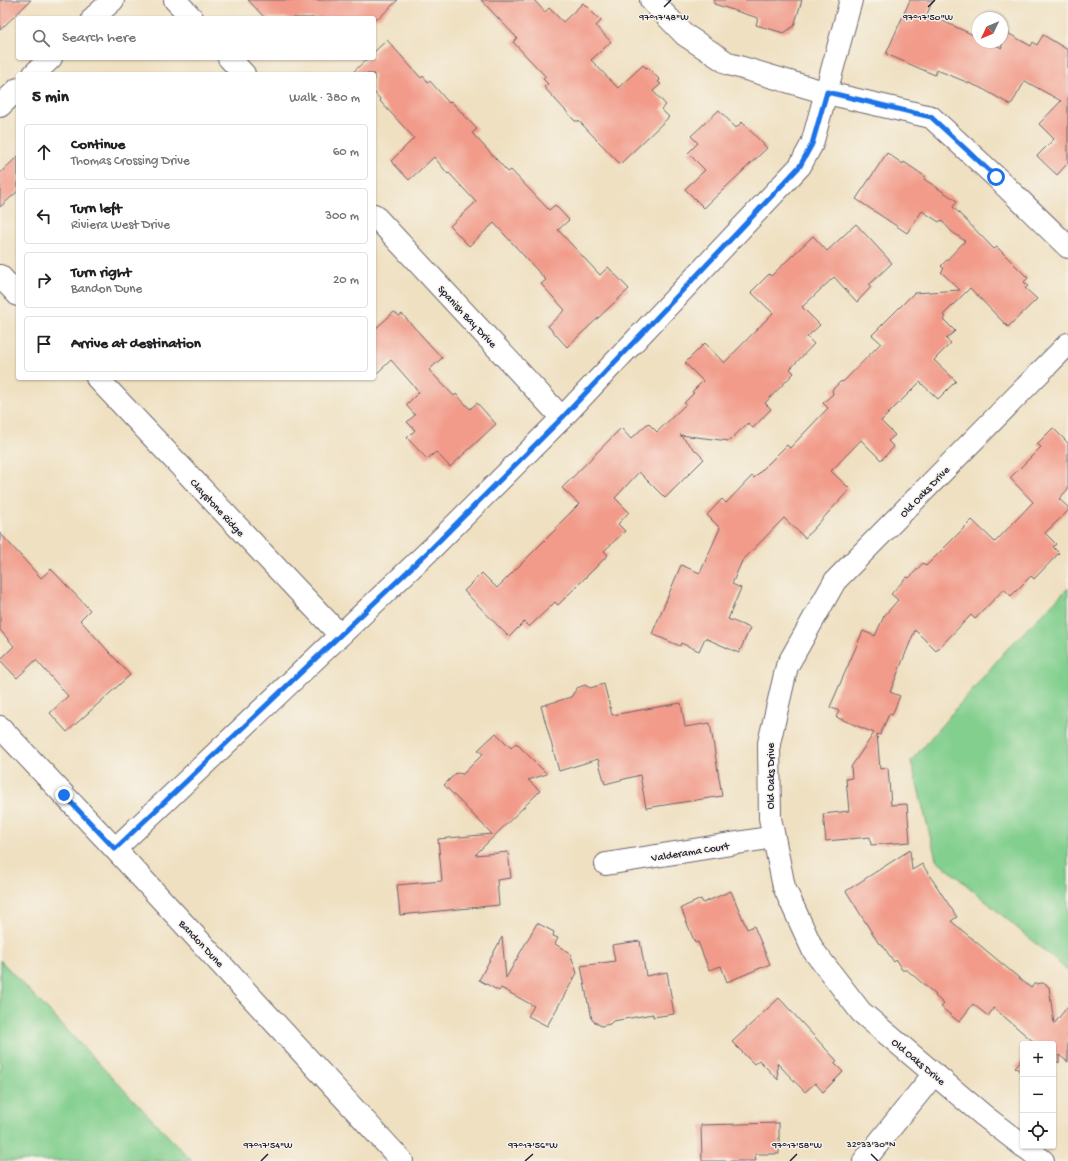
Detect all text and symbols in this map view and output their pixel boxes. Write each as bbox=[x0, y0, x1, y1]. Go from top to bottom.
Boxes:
text: 97°17'48"W bbox=[638, 12, 689, 24]
text: 97°17'50"W bbox=[902, 12, 954, 24]
north arrow bbox=[972, 12, 1008, 48]
search box bbox=[16, 16, 376, 60]
icon: search bbox=[30, 27, 52, 49]
text: Search here bbox=[62, 29, 136, 47]
text: 5 min bbox=[32, 88, 69, 108]
text: Walk · 380 m bbox=[289, 91, 360, 106]
text: Continue bbox=[71, 136, 125, 154]
icon: ahead bbox=[33, 141, 55, 163]
text: 60 m bbox=[333, 145, 359, 160]
text: Thomas Crossing Drive bbox=[71, 154, 190, 169]
route start bbox=[987, 168, 1005, 186]
text: Turn left bbox=[71, 200, 122, 218]
icon: left bbox=[33, 205, 55, 227]
text: 300 m bbox=[325, 209, 359, 224]
text: Riviera West Drive bbox=[71, 218, 170, 233]
text: Turn right bbox=[71, 264, 131, 282]
icon: right bbox=[33, 269, 55, 291]
text: 20 m bbox=[333, 273, 359, 288]
text: Bandon Dune bbox=[71, 282, 142, 297]
street label: Spanish Bay Drive bbox=[435, 284, 499, 351]
icon: arrive bbox=[33, 333, 55, 355]
text: Arrive at destination bbox=[71, 335, 201, 353]
street label: Old Oaks Drive bbox=[898, 464, 953, 520]
street label: Claystone Ridge bbox=[187, 477, 246, 540]
street label: Old Oaks Drive bbox=[766, 743, 778, 809]
route end bbox=[55, 786, 73, 804]
street label: Valderama Court bbox=[650, 841, 732, 865]
street label: Bandon Dune bbox=[175, 918, 226, 971]
street label: Old Oaks Drive bbox=[888, 1037, 947, 1089]
map controls bbox=[1020, 1041, 1056, 1149]
button: + bbox=[1020, 1041, 1056, 1077]
button: − bbox=[1020, 1077, 1056, 1113]
button: locate bbox=[1020, 1113, 1056, 1149]
text: 32°33'30"N bbox=[845, 1139, 896, 1151]
text: 97°17'54"W bbox=[242, 1140, 293, 1152]
text: 97°17'56"W bbox=[507, 1140, 558, 1152]
text: 97°17'58"W bbox=[771, 1140, 822, 1152]

